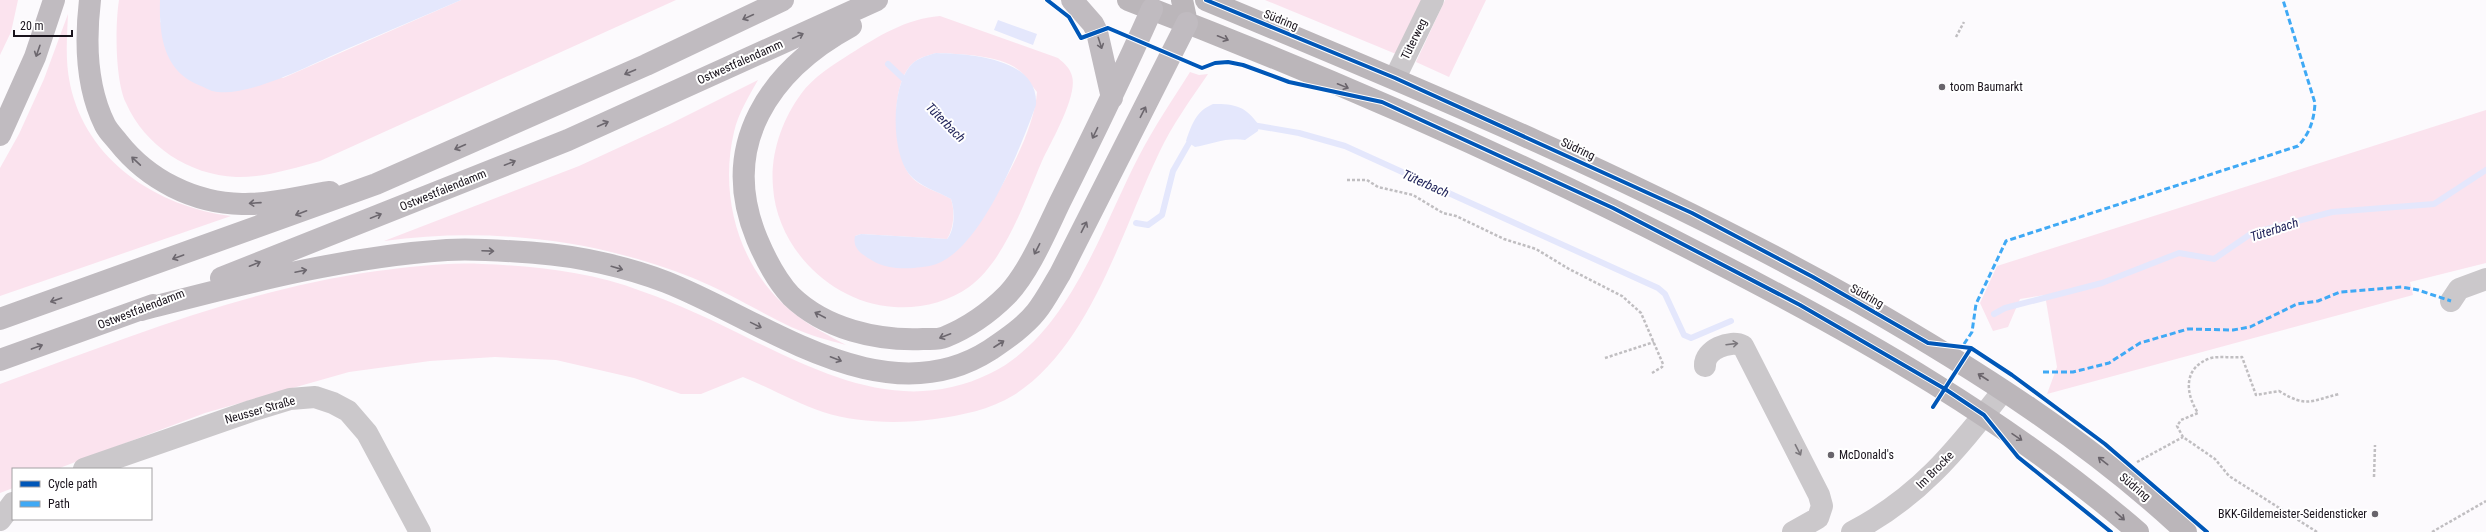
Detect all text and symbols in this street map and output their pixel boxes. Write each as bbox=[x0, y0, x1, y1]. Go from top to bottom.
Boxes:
street label: Südring bbox=[1262, 7, 1300, 33]
scale bar bbox=[14, 12, 72, 38]
one-way arrow bbox=[742, 14, 754, 21]
street label: Tüterweg bbox=[1398, 16, 1430, 62]
text: 20 m bbox=[20, 19, 44, 33]
one-way arrow bbox=[792, 32, 804, 39]
one-way arrow bbox=[1216, 34, 1228, 42]
street label: Ostwestfalendamm bbox=[695, 37, 785, 87]
one-way arrow bbox=[1097, 37, 1104, 50]
one-way arrow bbox=[34, 44, 41, 57]
one-way arrow bbox=[624, 69, 636, 76]
place label: toom Baumarkt bbox=[1950, 80, 2023, 94]
marker: toom Baumarkt bbox=[1937, 82, 1947, 92]
one-way arrow bbox=[1337, 83, 1349, 91]
water label: Tüterbach bbox=[923, 99, 969, 145]
one-way arrow bbox=[1140, 106, 1148, 118]
one-way arrow bbox=[597, 120, 609, 127]
one-way arrow bbox=[1091, 126, 1098, 138]
street label: Südring bbox=[1559, 135, 1597, 163]
one-way arrow bbox=[454, 144, 466, 151]
one-way arrow bbox=[131, 156, 141, 166]
one-way arrow bbox=[503, 159, 515, 167]
street label: Ostwestfalendamm bbox=[398, 166, 488, 214]
water label: Tüterbach bbox=[1400, 166, 1452, 200]
one-way arrow bbox=[249, 200, 262, 207]
one-way arrow bbox=[295, 209, 307, 217]
one-way arrow bbox=[369, 212, 381, 220]
water label: Tüterbach bbox=[2248, 215, 2300, 244]
one-way arrow bbox=[1081, 221, 1088, 233]
one-way arrow bbox=[1033, 243, 1040, 255]
one-way arrow bbox=[481, 247, 494, 255]
one-way arrow bbox=[173, 253, 185, 261]
one-way arrow bbox=[248, 260, 260, 268]
one-way arrow bbox=[610, 265, 623, 272]
one-way arrow bbox=[294, 266, 307, 274]
street label: Südring bbox=[1848, 281, 1886, 311]
street label: Ostwestfalendamm bbox=[95, 286, 187, 332]
one-way arrow bbox=[50, 296, 62, 304]
one-way arrow bbox=[814, 311, 826, 319]
one-way arrow bbox=[750, 322, 762, 329]
one-way arrow bbox=[939, 332, 951, 340]
one-way arrow bbox=[993, 339, 1005, 347]
one-way arrow bbox=[1725, 340, 1738, 348]
one-way arrow bbox=[30, 342, 42, 350]
one-way arrow bbox=[829, 356, 841, 364]
one-way arrow bbox=[1977, 373, 1988, 381]
street label: Neusser Straße bbox=[223, 393, 297, 427]
one-way arrow bbox=[2011, 433, 2022, 441]
one-way arrow bbox=[1794, 444, 1802, 456]
place label: McDonald's bbox=[1839, 448, 1894, 462]
street label: Im Brocke bbox=[1913, 448, 1957, 492]
marker: McDonald's bbox=[1826, 450, 1836, 460]
one-way arrow bbox=[2098, 457, 2109, 465]
legend bbox=[12, 468, 152, 520]
street label: Südring bbox=[2117, 470, 2153, 504]
text: Cycle path bbox=[48, 477, 98, 491]
text: Path bbox=[48, 497, 70, 511]
place label: BKK-Gildemeister-Seidensticker bbox=[2218, 507, 2367, 521]
marker: BKK-Gildemeister-Seidensticker bbox=[2370, 509, 2380, 519]
one-way arrow bbox=[2114, 511, 2124, 520]

